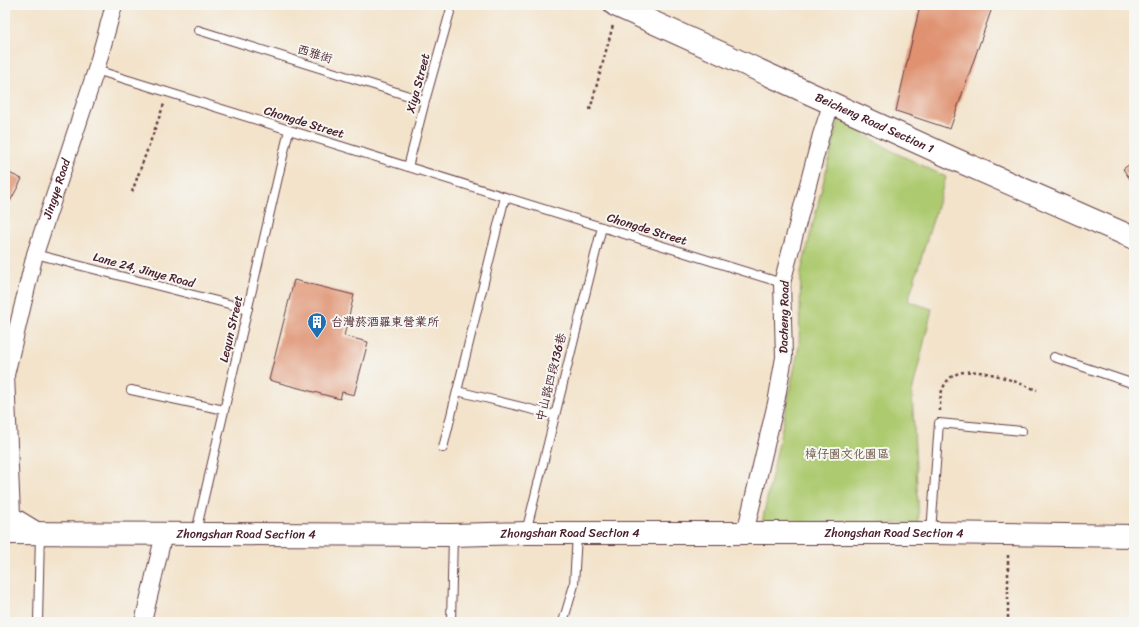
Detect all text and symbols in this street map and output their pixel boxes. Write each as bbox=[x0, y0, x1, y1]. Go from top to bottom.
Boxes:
street label: 西雅街 bbox=[295, 38, 335, 70]
street label: Xiya Street bbox=[399, 51, 436, 116]
street label: Beicheng Road Section 1 bbox=[811, 86, 938, 159]
street label: Chongde Street bbox=[261, 99, 347, 145]
street label: Jingye Road bbox=[36, 154, 77, 223]
street label: Chongde Street bbox=[604, 206, 690, 252]
street label: Lane 24, Jinye Road bbox=[91, 246, 198, 294]
street label: Dacheng Road bbox=[772, 280, 796, 354]
street label: Lequn Street bbox=[213, 293, 249, 365]
building icon: 台灣菸酒羅東營業所 bbox=[306, 311, 328, 339]
place label: 台灣菸酒羅東營業所 bbox=[331, 311, 440, 333]
street label: 中山路四段136巷 bbox=[529, 330, 573, 424]
park label: 樟仔園文化園區 bbox=[805, 443, 889, 465]
street label: Zhongshan Road Section 4 bbox=[500, 522, 640, 545]
street label: Zhongshan Road Section 4 bbox=[824, 522, 964, 544]
street label: Zhongshan Road Section 4 bbox=[176, 523, 316, 545]

